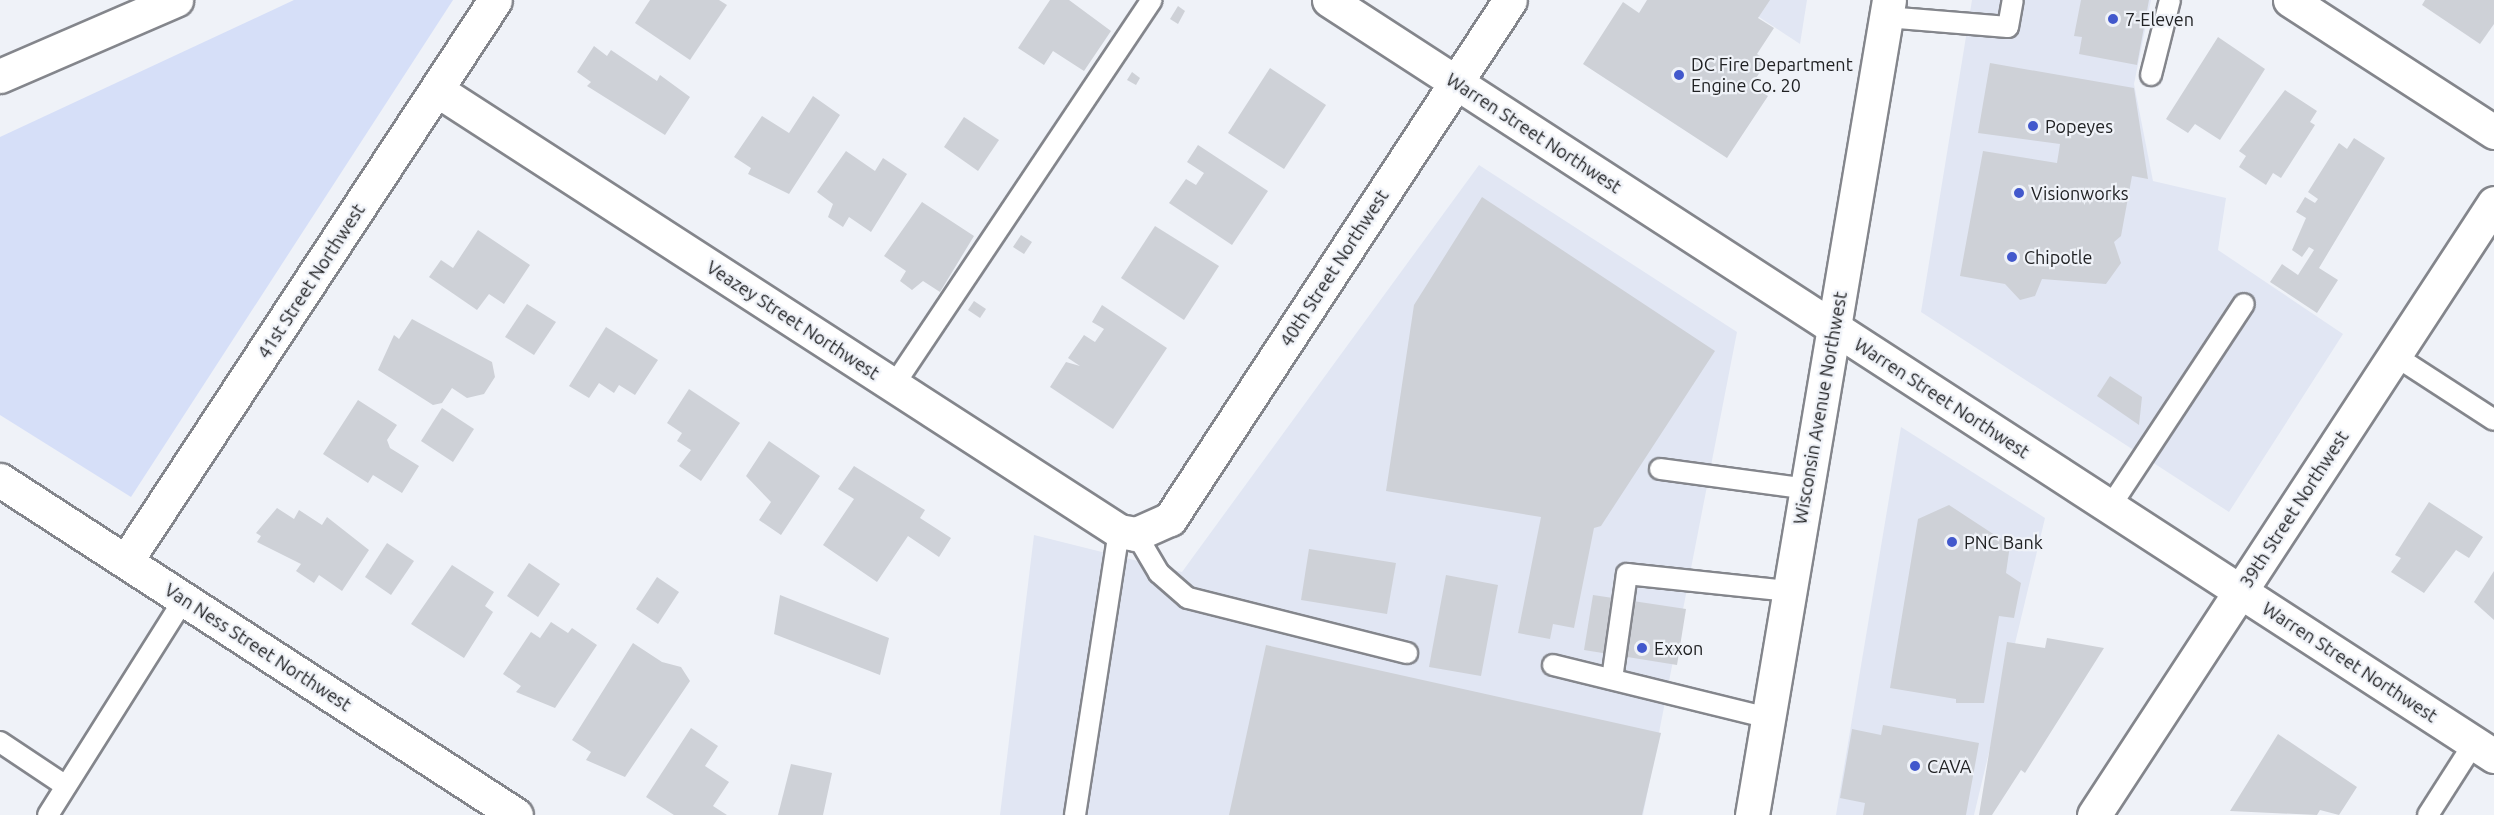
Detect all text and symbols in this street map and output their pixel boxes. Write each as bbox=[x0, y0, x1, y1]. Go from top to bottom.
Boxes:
place label: 7-Eleven bbox=[2125, 8, 2194, 30]
marker: 7-Eleven bbox=[2106, 12, 2120, 26]
place label: DC Fire Department Engine Co. 20 bbox=[1691, 54, 1853, 97]
street label: Warren Street Northwest bbox=[1442, 68, 1626, 198]
marker: DC Fire Department Engine Co. 20 bbox=[1672, 68, 1686, 82]
place label: Popeyes bbox=[2045, 115, 2113, 137]
marker: Popeyes bbox=[2026, 119, 2040, 133]
place label: Visionworks bbox=[2031, 182, 2129, 204]
street label: 40th Street Northwest bbox=[1275, 186, 1393, 350]
marker: Visionworks bbox=[2012, 186, 2026, 200]
street label: 41st Street Northwest bbox=[253, 200, 369, 362]
place label: Chipotle bbox=[2024, 246, 2092, 268]
marker: Chipotle bbox=[2005, 250, 2019, 264]
street label: Veazey Street Northwest bbox=[703, 256, 883, 384]
street label: Wisconsin Avenue Northwest bbox=[1789, 290, 1851, 526]
street label: Warren Street Northwest bbox=[1850, 333, 2034, 463]
street label: 39th Street Northwest bbox=[2235, 427, 2353, 591]
place label: PNC Bank bbox=[1964, 531, 2043, 553]
marker: PNC Bank bbox=[1945, 535, 1959, 549]
street label: Van Ness Street Northwest bbox=[161, 579, 355, 715]
street label: Warren Street Northwest bbox=[2258, 597, 2442, 727]
place label: Exxon bbox=[1654, 637, 1703, 659]
marker: Exxon bbox=[1635, 641, 1649, 655]
place label: CAVA bbox=[1927, 755, 1971, 777]
marker: CAVA bbox=[1908, 759, 1922, 773]

